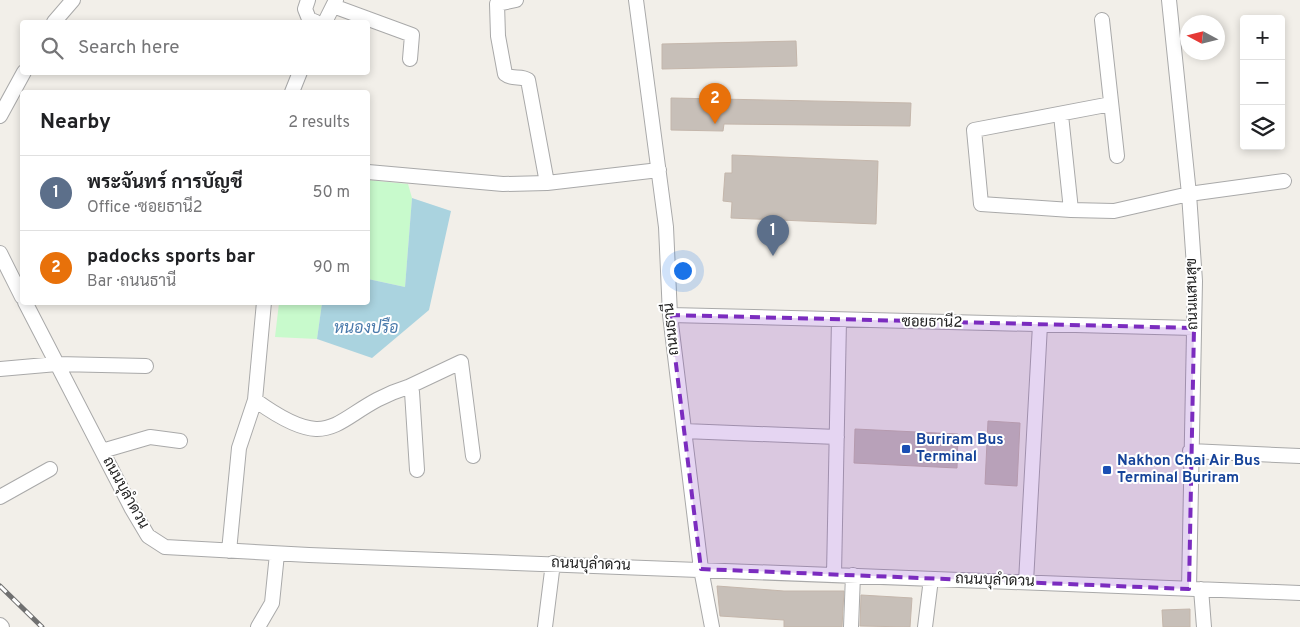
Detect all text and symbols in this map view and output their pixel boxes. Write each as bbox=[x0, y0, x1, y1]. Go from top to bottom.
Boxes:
north arrow bbox=[1180, 15, 1225, 60]
map controls bbox=[1240, 15, 1285, 150]
button: + bbox=[1240, 15, 1285, 60]
search box bbox=[20, 20, 370, 75]
icon: search bbox=[38, 34, 66, 62]
text: Search here bbox=[78, 36, 180, 60]
button: − bbox=[1240, 60, 1285, 105]
pin: 2 bbox=[699, 83, 731, 124]
button: layers bbox=[1240, 105, 1285, 150]
text: Nearby bbox=[40, 109, 111, 136]
text: 2 results bbox=[288, 113, 350, 133]
text: พระจันทร์ การบัญชี bbox=[87, 171, 243, 195]
text: 1 bbox=[53, 183, 59, 203]
text: 50 m bbox=[313, 183, 350, 203]
text: Office · ซอยธานี2 bbox=[87, 198, 203, 218]
pin: 1 bbox=[757, 215, 789, 256]
text: padocks sports bar bbox=[87, 245, 255, 269]
text: 2 bbox=[51, 258, 61, 278]
text: 90 m bbox=[313, 258, 350, 278]
your location bbox=[670, 258, 696, 284]
street label: ถนนแสนสุข bbox=[1183, 258, 1203, 330]
text: Bar · ถนนธานี bbox=[87, 272, 176, 292]
street label: ถนนธานี bbox=[658, 302, 684, 356]
street label: ซอยธานี2 bbox=[901, 311, 963, 333]
water label: หนองปรือ bbox=[334, 316, 398, 339]
place label: Buriram Bus Terminal bbox=[916, 431, 1004, 467]
marker: Buriram Bus Terminal bbox=[900, 443, 912, 455]
place label: Nakhon Chai Air Bus Terminal Buriram bbox=[1117, 452, 1260, 488]
street label: ถนนบุลำดวน bbox=[97, 453, 153, 532]
marker: Nakhon Chai Air Bus Terminal Buriram bbox=[1101, 464, 1113, 476]
street label: ถนนบุลำดวน bbox=[551, 553, 631, 576]
street label: ถนนบุลำดวน bbox=[955, 569, 1035, 592]

